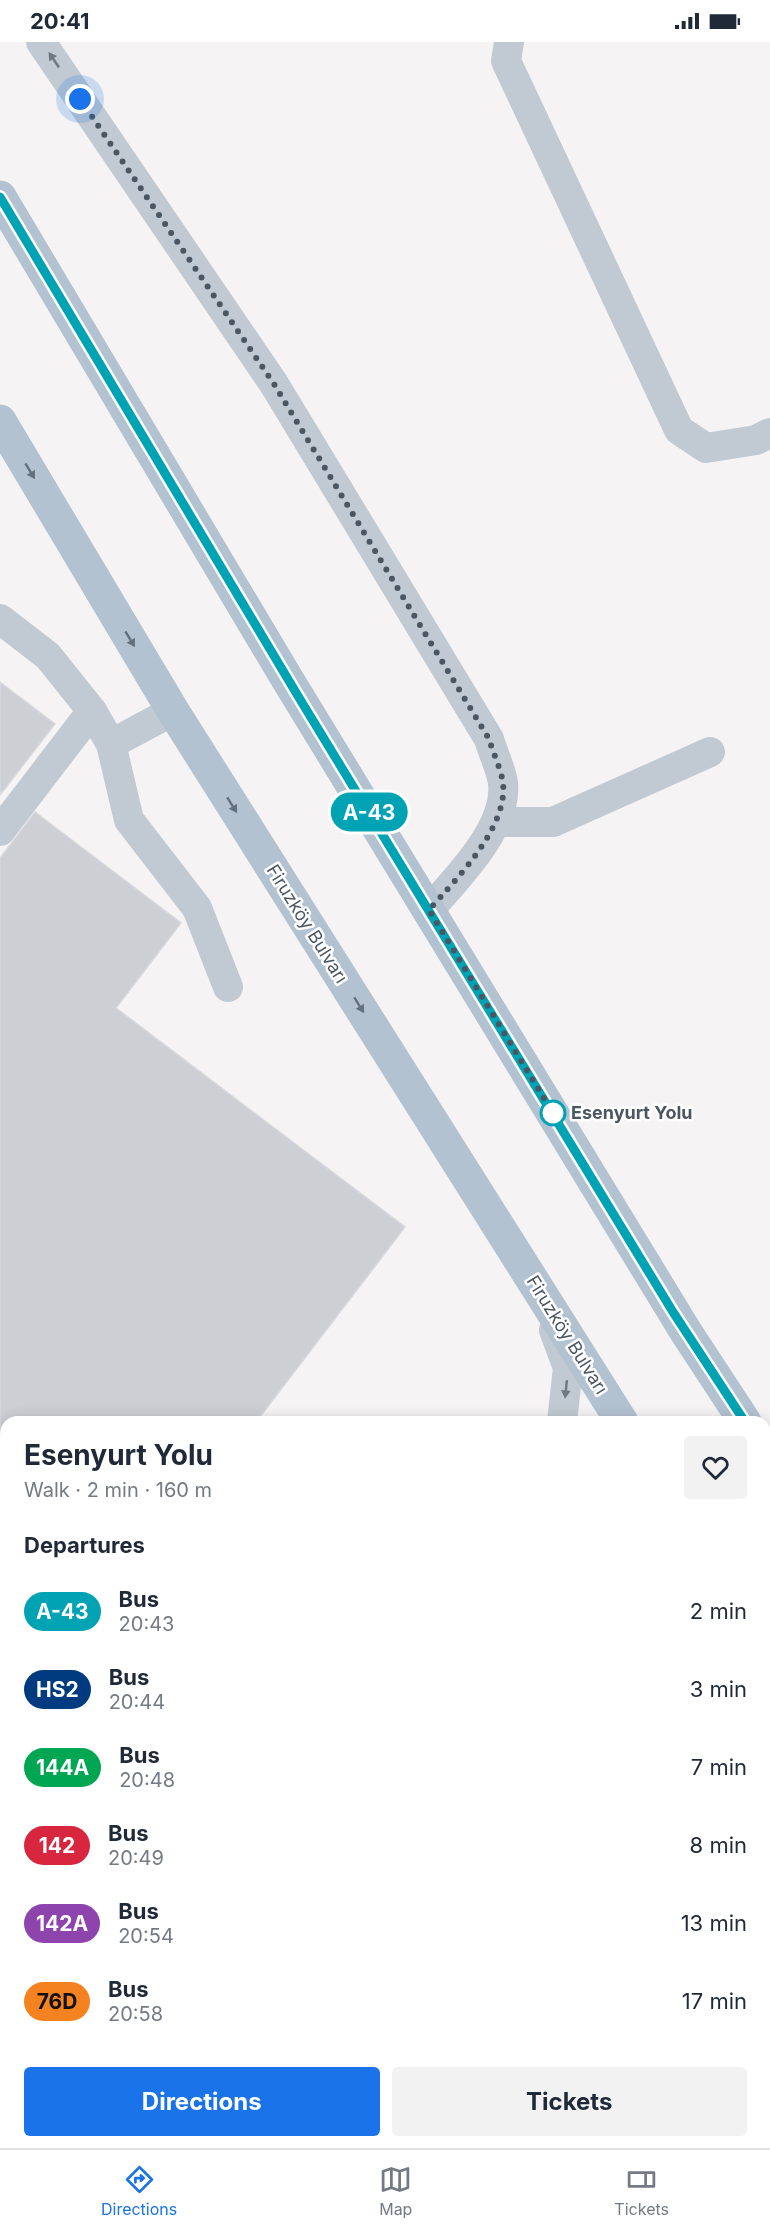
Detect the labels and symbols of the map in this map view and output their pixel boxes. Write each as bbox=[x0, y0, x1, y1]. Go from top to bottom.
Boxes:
one-way arrow bbox=[48, 53, 60, 69]
your location bbox=[65, 84, 95, 114]
one-way arrow bbox=[25, 463, 35, 480]
one-way arrow bbox=[124, 630, 134, 647]
line badge: A-43 bbox=[327, 792, 411, 832]
one-way arrow bbox=[227, 796, 238, 813]
street label: Firuzköy Bulvarı bbox=[263, 861, 352, 987]
one-way arrow bbox=[353, 997, 364, 1013]
marker: Esenyurt Yolu bbox=[540, 1100, 566, 1126]
place label: Esenyurt Yolu bbox=[571, 1102, 693, 1123]
street label: Firuzköy Bulvarı bbox=[523, 1272, 612, 1398]
one-way arrow bbox=[561, 1379, 571, 1398]

